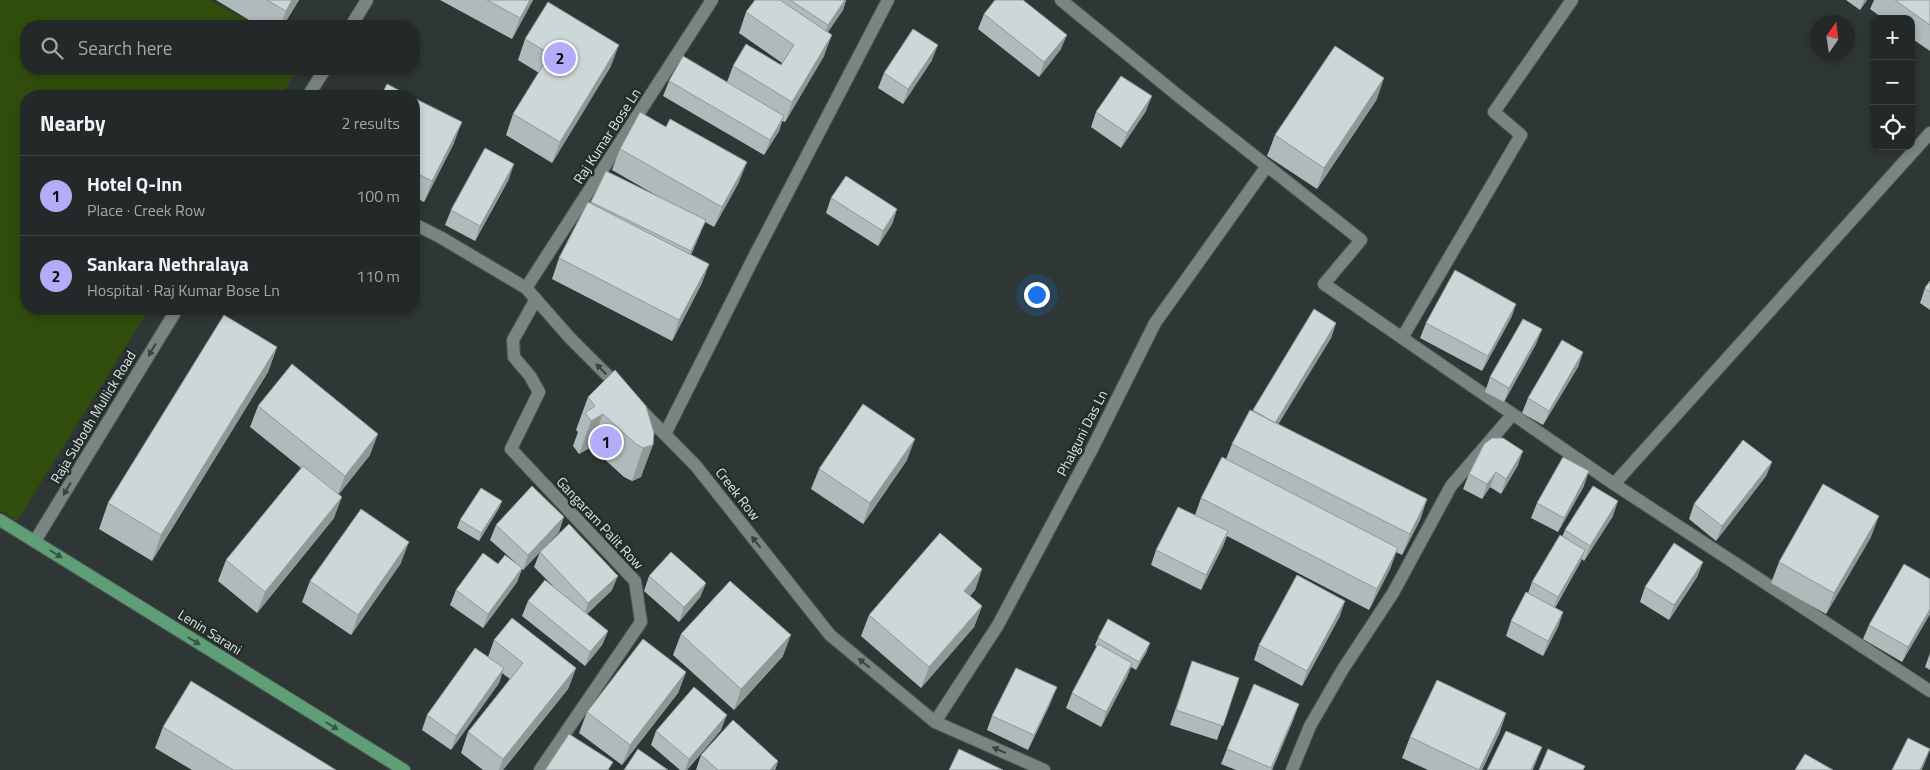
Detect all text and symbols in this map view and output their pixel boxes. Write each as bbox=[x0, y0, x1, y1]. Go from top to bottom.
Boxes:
north arrow bbox=[1810, 15, 1855, 60]
map controls bbox=[1870, 15, 1915, 150]
button: + bbox=[1870, 15, 1915, 60]
search box bbox=[20, 20, 420, 75]
text: Search here bbox=[78, 33, 172, 62]
icon: search bbox=[38, 34, 66, 62]
pin: 2 bbox=[544, 39, 576, 77]
button: − bbox=[1870, 60, 1915, 105]
street label: Raj Kumar Bose Ln bbox=[568, 84, 645, 188]
button: locate bbox=[1870, 105, 1915, 150]
text: Nearby bbox=[40, 107, 105, 139]
text: 2 results bbox=[341, 111, 400, 135]
text: Hotel Q-Inn bbox=[87, 169, 182, 198]
text: 1 bbox=[52, 184, 60, 208]
text: 100 m bbox=[356, 184, 400, 208]
text: Place · Creek Row bbox=[87, 198, 205, 222]
text: Sankara Nethralaya bbox=[87, 249, 249, 278]
text: 2 bbox=[52, 264, 60, 288]
text: 110 m bbox=[356, 264, 400, 288]
text: Hospital · Raj Kumar Bose Ln bbox=[87, 278, 280, 302]
your location bbox=[1024, 282, 1050, 308]
one-way arrow bbox=[147, 344, 157, 357]
street label: Raja Subodh Mullick Road bbox=[45, 346, 141, 487]
one-way arrow bbox=[595, 363, 607, 375]
street label: Phalguni Das Ln bbox=[1051, 386, 1112, 480]
pin: 1 bbox=[590, 423, 622, 461]
street label: Creek Row bbox=[711, 463, 766, 525]
street label: Gangaram Palit Row bbox=[552, 472, 649, 574]
one-way arrow bbox=[63, 482, 72, 495]
one-way arrow bbox=[751, 536, 762, 549]
one-way arrow bbox=[50, 550, 63, 559]
street label: Lenin Sarani bbox=[174, 604, 246, 660]
one-way arrow bbox=[188, 636, 201, 645]
one-way arrow bbox=[858, 657, 871, 668]
one-way arrow bbox=[326, 721, 339, 730]
one-way arrow bbox=[992, 746, 1006, 754]

